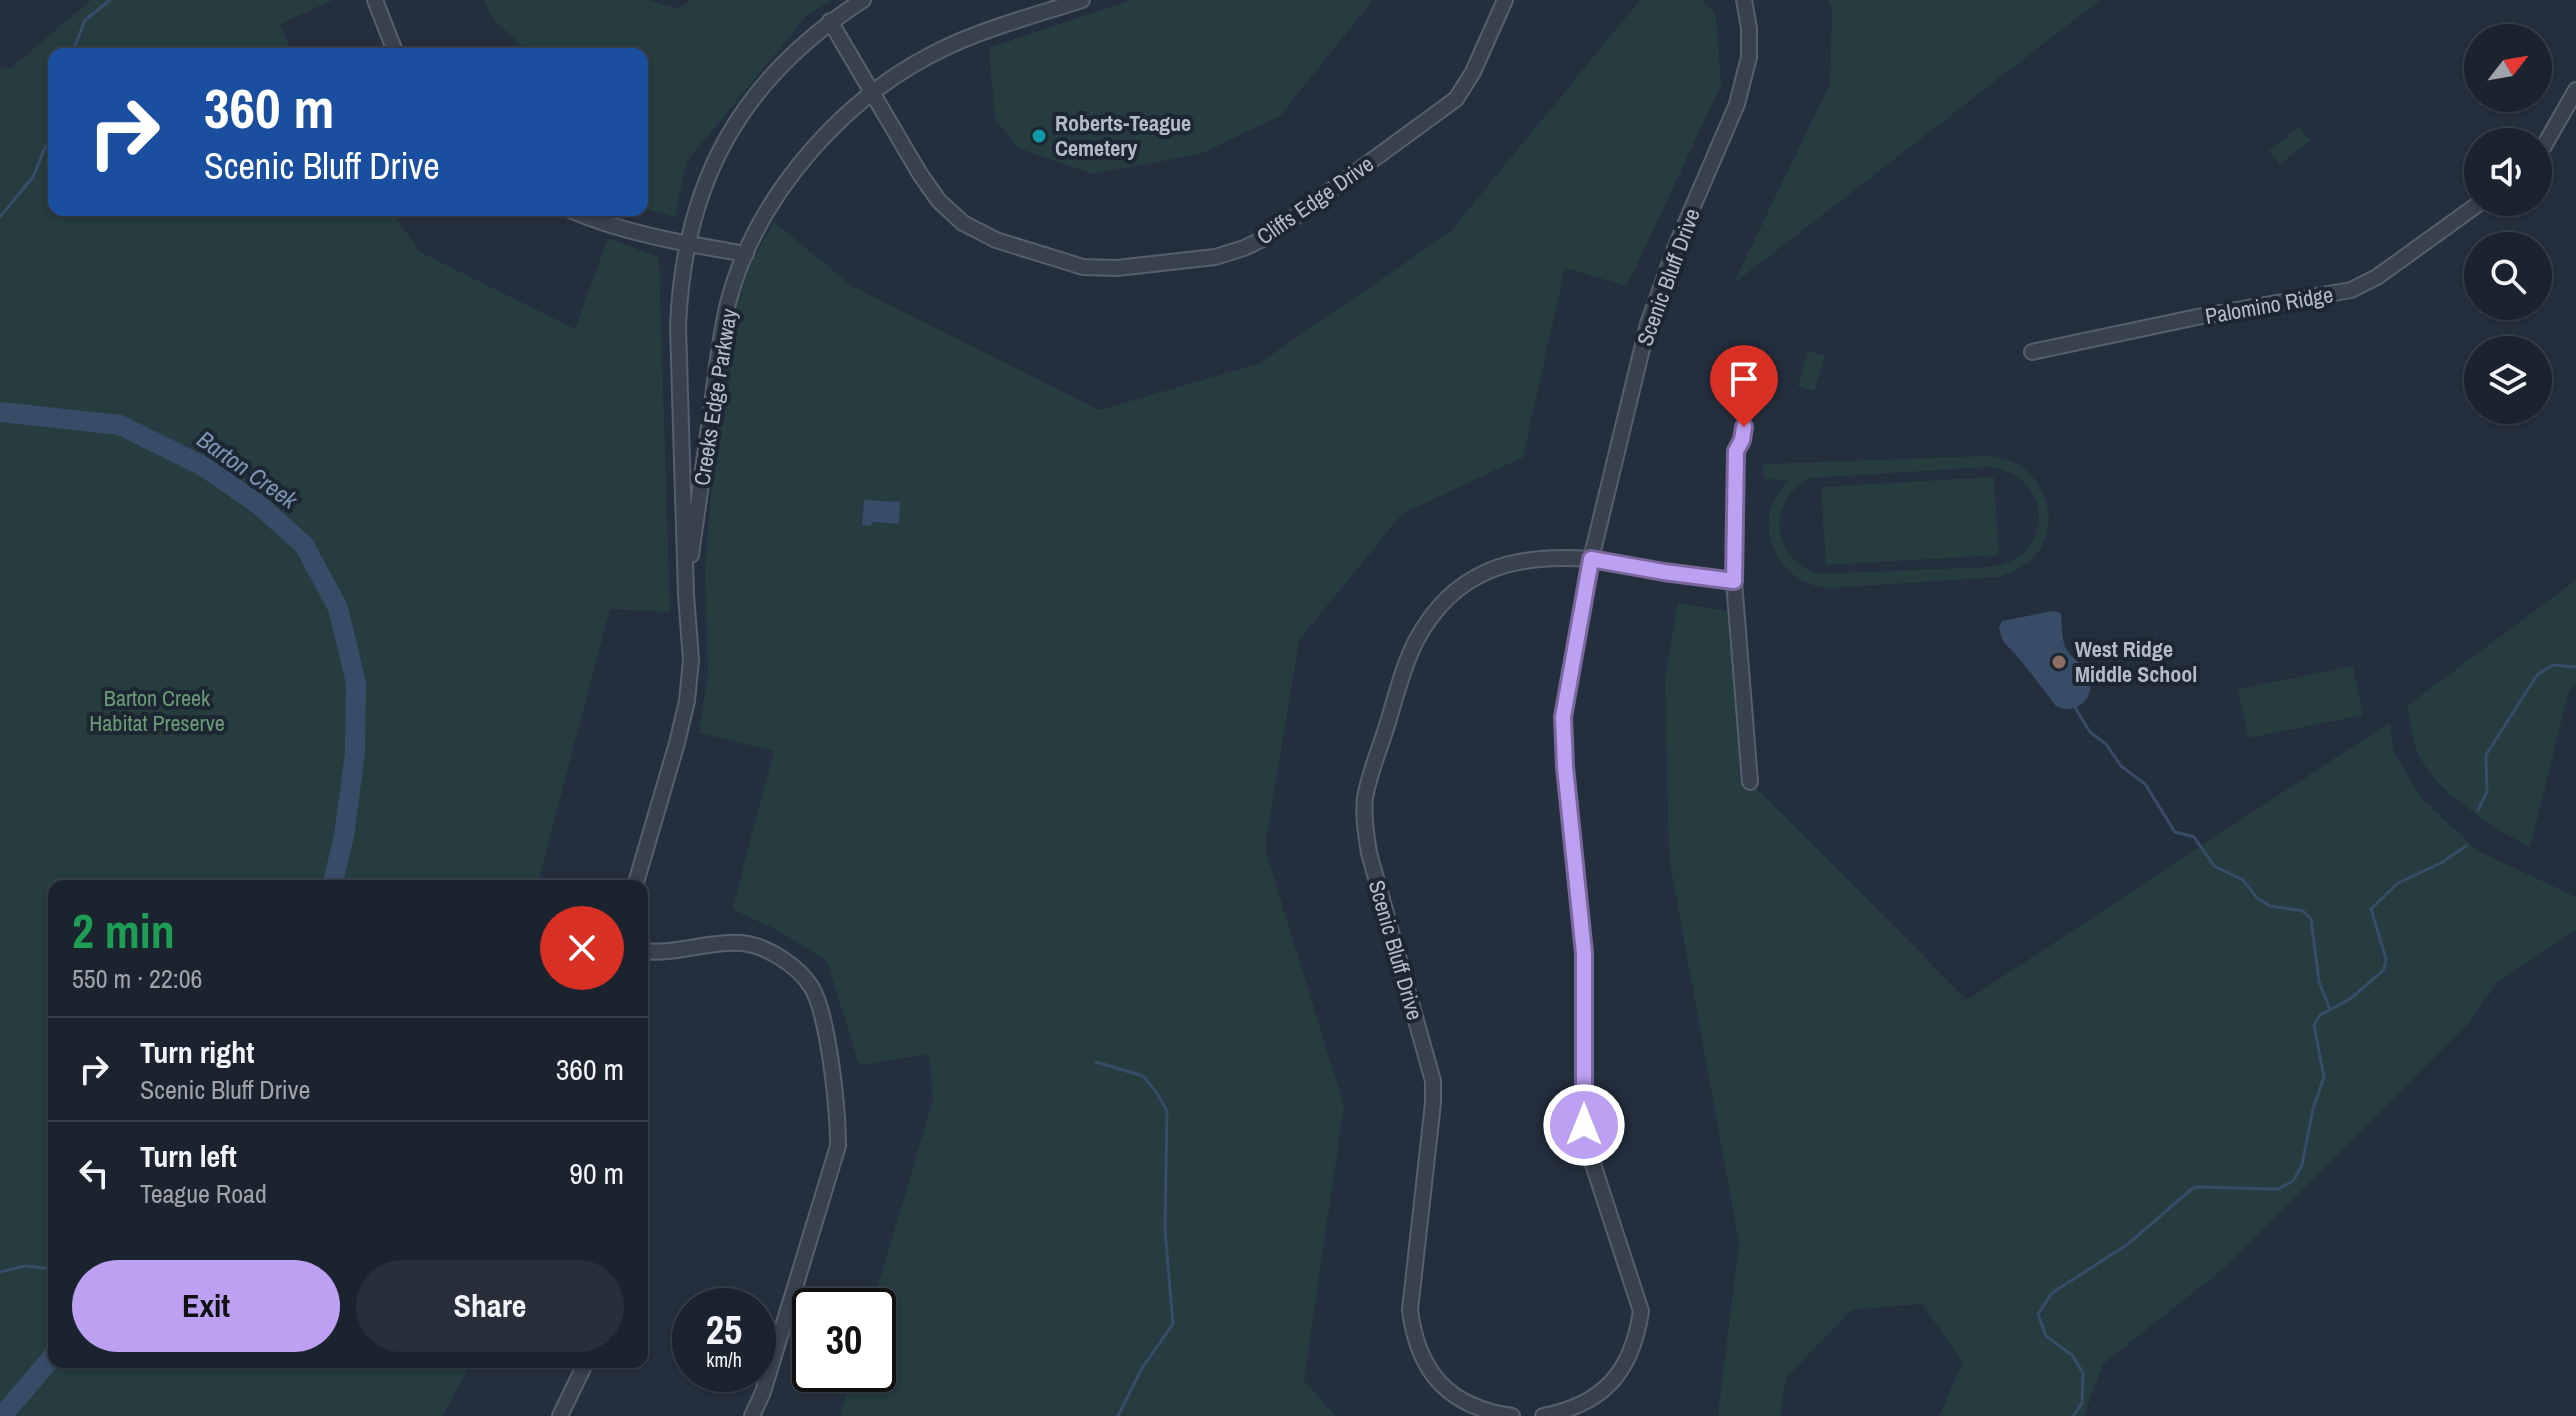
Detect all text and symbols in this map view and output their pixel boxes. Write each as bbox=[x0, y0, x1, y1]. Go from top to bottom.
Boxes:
north arrow bbox=[2464, 24, 2552, 112]
map controls bbox=[2464, 24, 2552, 424]
text: 360 m bbox=[204, 70, 334, 145]
icon: right bbox=[72, 80, 176, 184]
place label: Roberts-Teague Cemetery bbox=[1055, 108, 1191, 163]
marker: Roberts-Teague Cemetery bbox=[1030, 127, 1048, 145]
button: sound bbox=[2464, 128, 2552, 216]
text: Scenic Bluff Drive bbox=[204, 142, 440, 190]
street label: Cliffs Edge Drive bbox=[1251, 149, 1379, 251]
street label: Scenic Bluff Drive bbox=[1629, 204, 1707, 350]
button: search bbox=[2464, 232, 2552, 320]
street label: Palomino Ridge bbox=[2203, 279, 2335, 331]
street label: Creeks Edge Parkway bbox=[686, 307, 744, 487]
button: layers bbox=[2464, 336, 2552, 424]
pin bbox=[1710, 345, 1778, 427]
icon: arrive bbox=[1722, 357, 1766, 401]
water label: Barton Creek bbox=[191, 423, 305, 516]
place label: West Ridge Middle School bbox=[2075, 634, 2197, 689]
marker: West Ridge Middle School bbox=[2050, 653, 2068, 671]
park label: Barton Creek Habitat Preserve bbox=[89, 683, 225, 738]
street label: Scenic Bluff Drive bbox=[1362, 877, 1430, 1023]
text: 2 min bbox=[72, 898, 175, 963]
button: close bbox=[540, 906, 624, 990]
text: 550 m · 22:06 bbox=[72, 961, 202, 996]
text: Turn right bbox=[140, 1032, 254, 1072]
icon: right bbox=[72, 1047, 116, 1091]
text: 360 m bbox=[556, 1049, 624, 1089]
text: Scenic Bluff Drive bbox=[140, 1072, 310, 1107]
position arrow bbox=[1542, 1083, 1626, 1167]
text: Turn left bbox=[140, 1136, 237, 1176]
icon: left bbox=[72, 1151, 116, 1195]
text: 90 m bbox=[569, 1153, 624, 1193]
text: Teague Road bbox=[140, 1176, 267, 1211]
button: Exit bbox=[72, 1260, 340, 1352]
button: Share bbox=[356, 1260, 624, 1352]
speed limit sign: 30 bbox=[792, 1288, 896, 1392]
text: 25 bbox=[706, 1303, 742, 1356]
text: km/h bbox=[706, 1346, 742, 1373]

